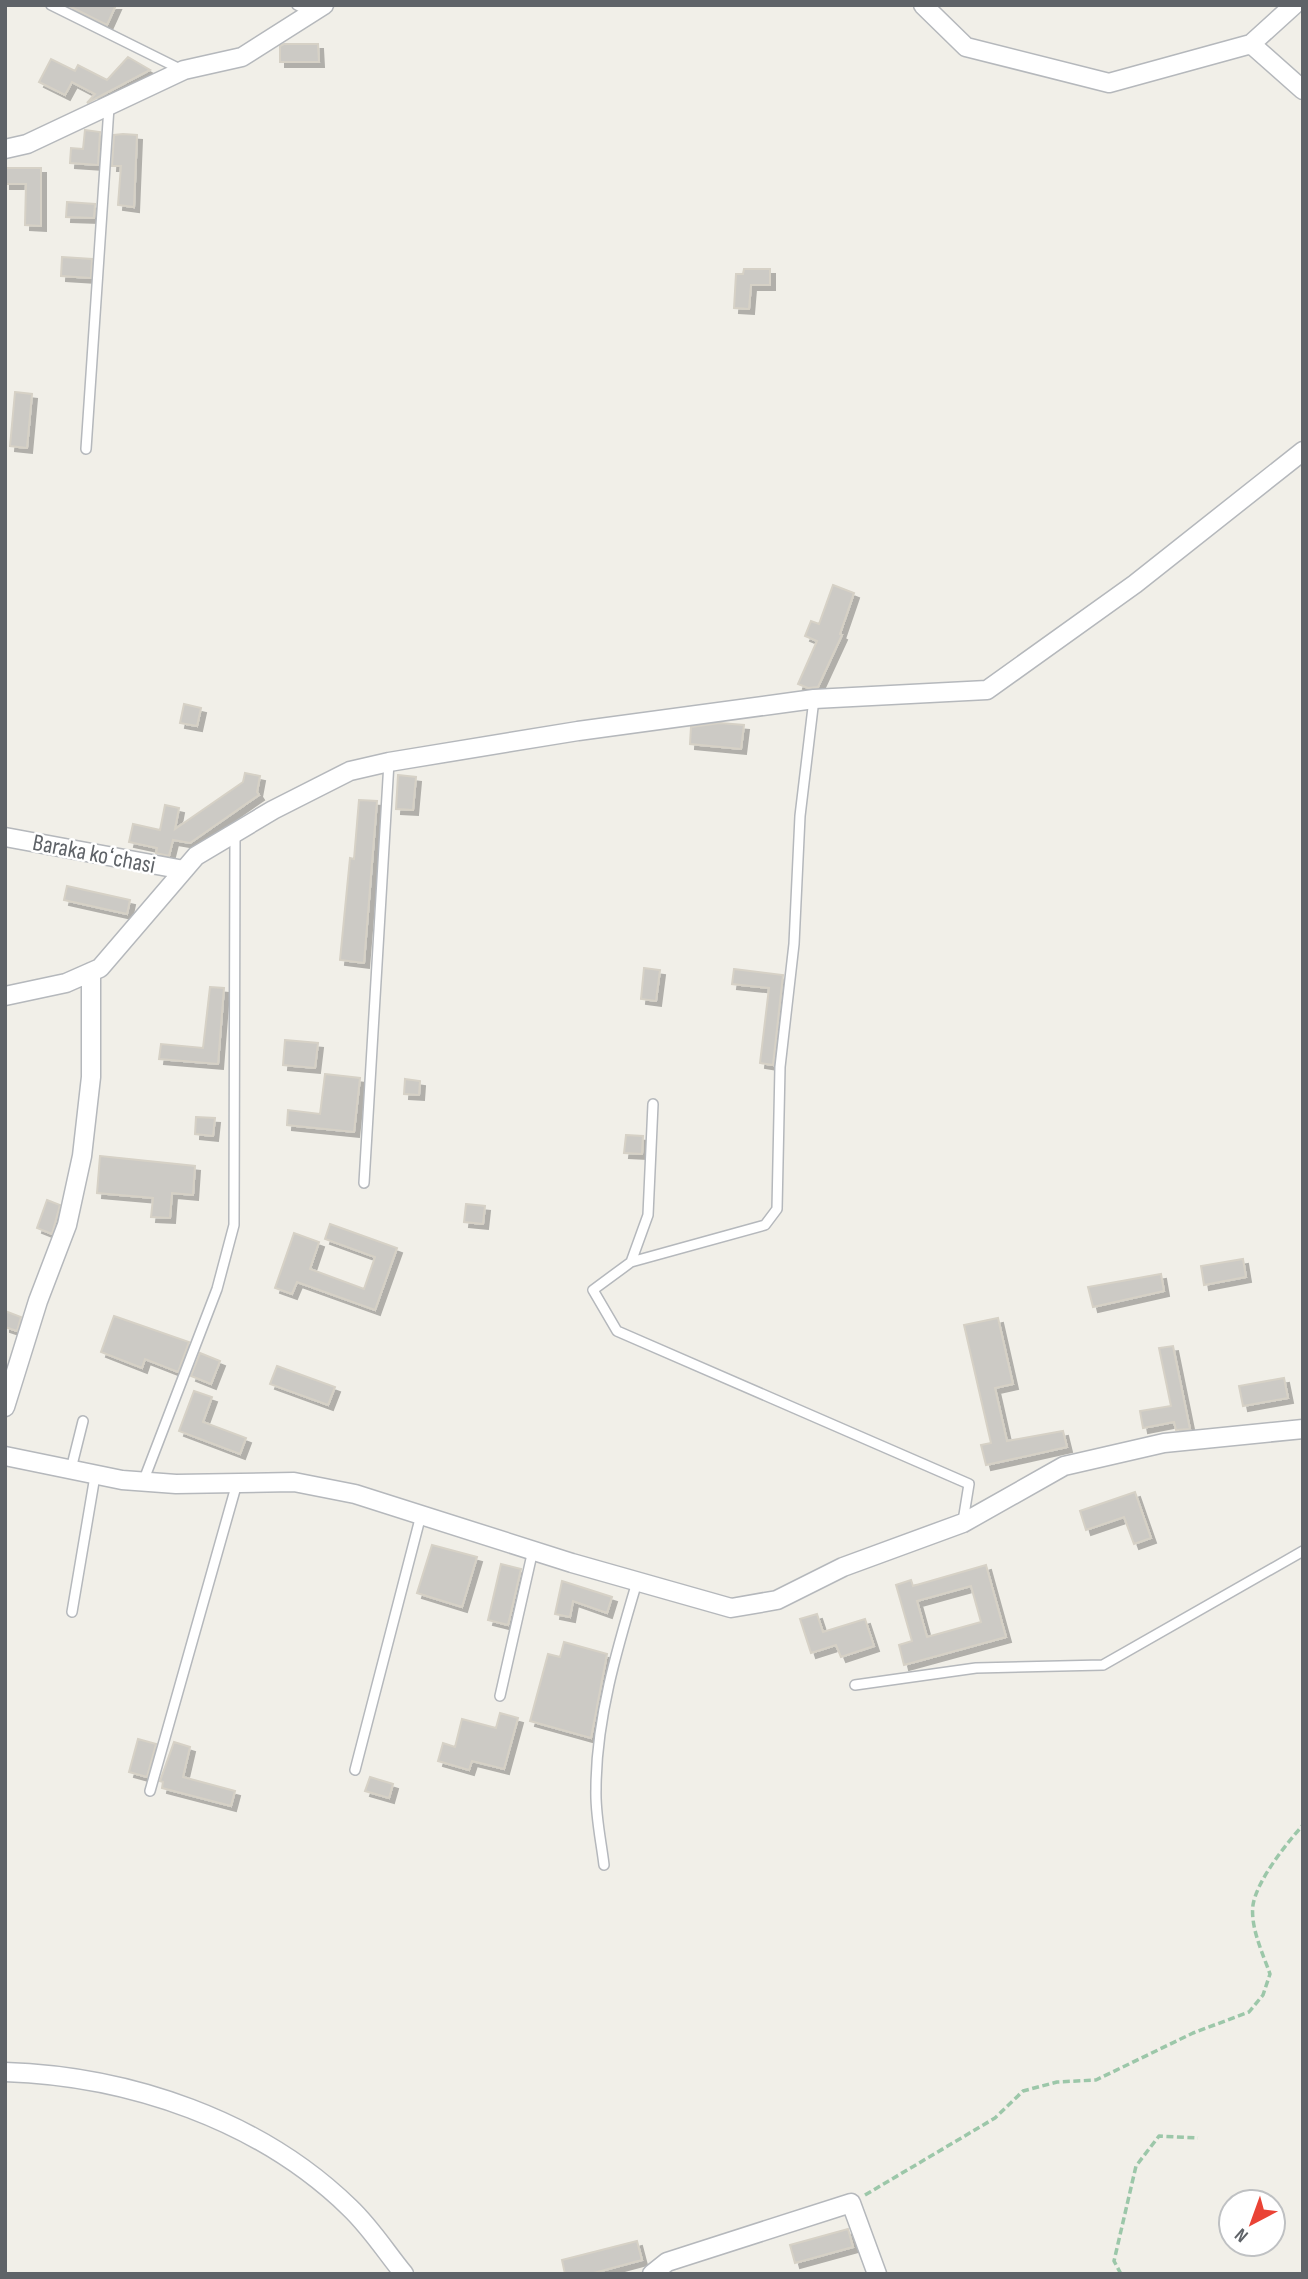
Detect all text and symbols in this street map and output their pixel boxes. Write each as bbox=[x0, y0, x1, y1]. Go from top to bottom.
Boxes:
street label: Baraka koʻchasi bbox=[30, 828, 158, 880]
north arrow bbox=[1217, 2188, 1287, 2258]
text: N bbox=[1230, 2223, 1253, 2247]

